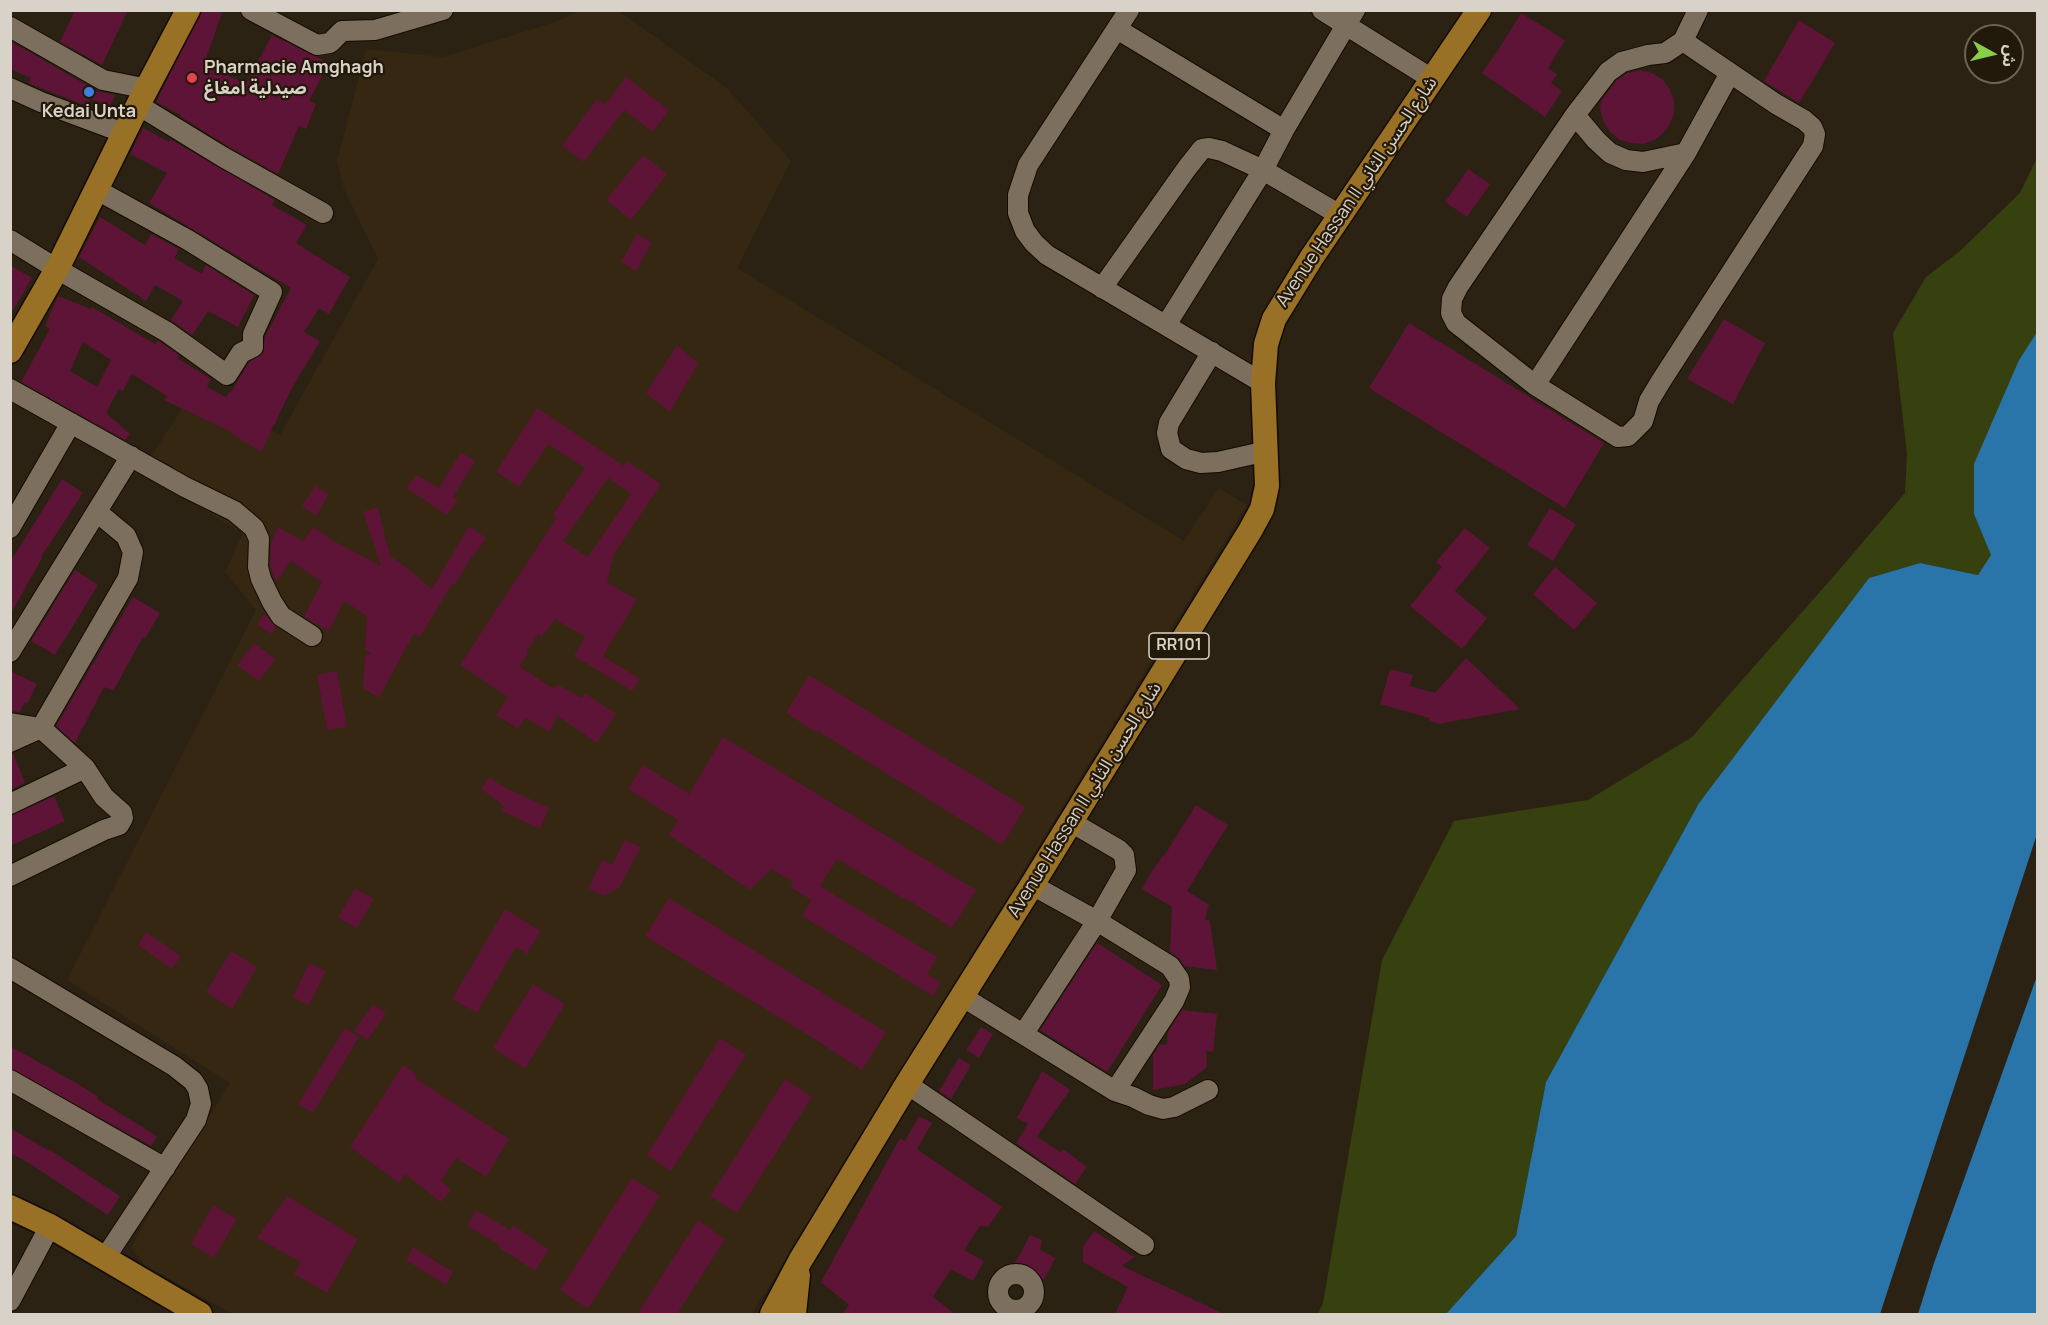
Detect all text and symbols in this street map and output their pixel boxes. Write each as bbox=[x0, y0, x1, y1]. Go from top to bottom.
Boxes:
north arrow bbox=[1964, 24, 2024, 84]
text: ش bbox=[1997, 44, 2022, 69]
place label: Pharmacie Amghagh صيدلية امغاغ bbox=[204, 57, 384, 100]
marker: Pharmacie Amghagh صيدلية امغاغ bbox=[185, 71, 199, 85]
street label: Avenue Hassan II شارع الحسن الثاني bbox=[1272, 73, 1442, 311]
marker: Kedai Unta bbox=[82, 85, 96, 99]
place label: Kedai Unta bbox=[42, 101, 136, 123]
road number: RR101 bbox=[1149, 633, 1209, 659]
street label: Avenue Hassan II شارع الحسن الثاني bbox=[1004, 679, 1166, 921]

